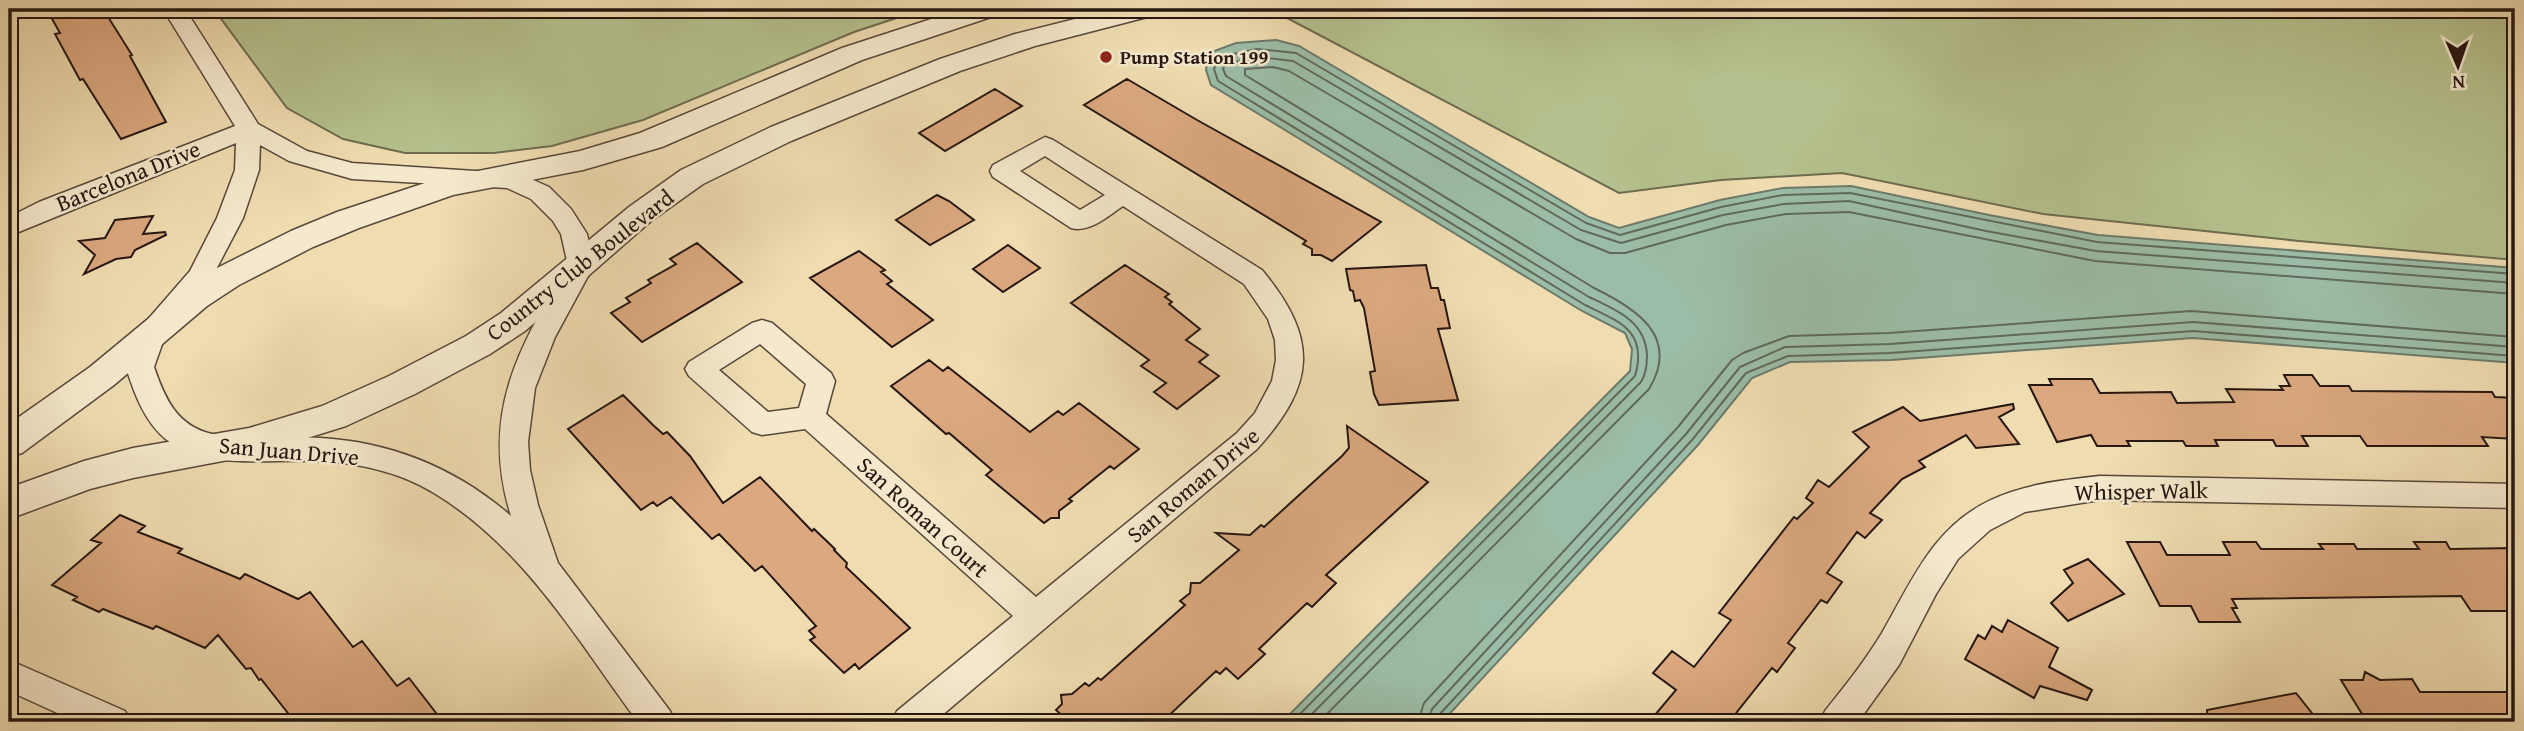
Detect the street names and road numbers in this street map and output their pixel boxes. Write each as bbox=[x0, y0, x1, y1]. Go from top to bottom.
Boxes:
street label: Barcelona Drive bbox=[51, 132, 205, 219]
street label: Country Club Boulevard bbox=[479, 180, 681, 348]
street label: San Roman Drive bbox=[1119, 419, 1266, 550]
street label: San Juan Drive bbox=[218, 428, 360, 473]
street label: San Roman Court bbox=[850, 448, 996, 585]
street label: Whisper Walk bbox=[2074, 473, 2208, 508]

